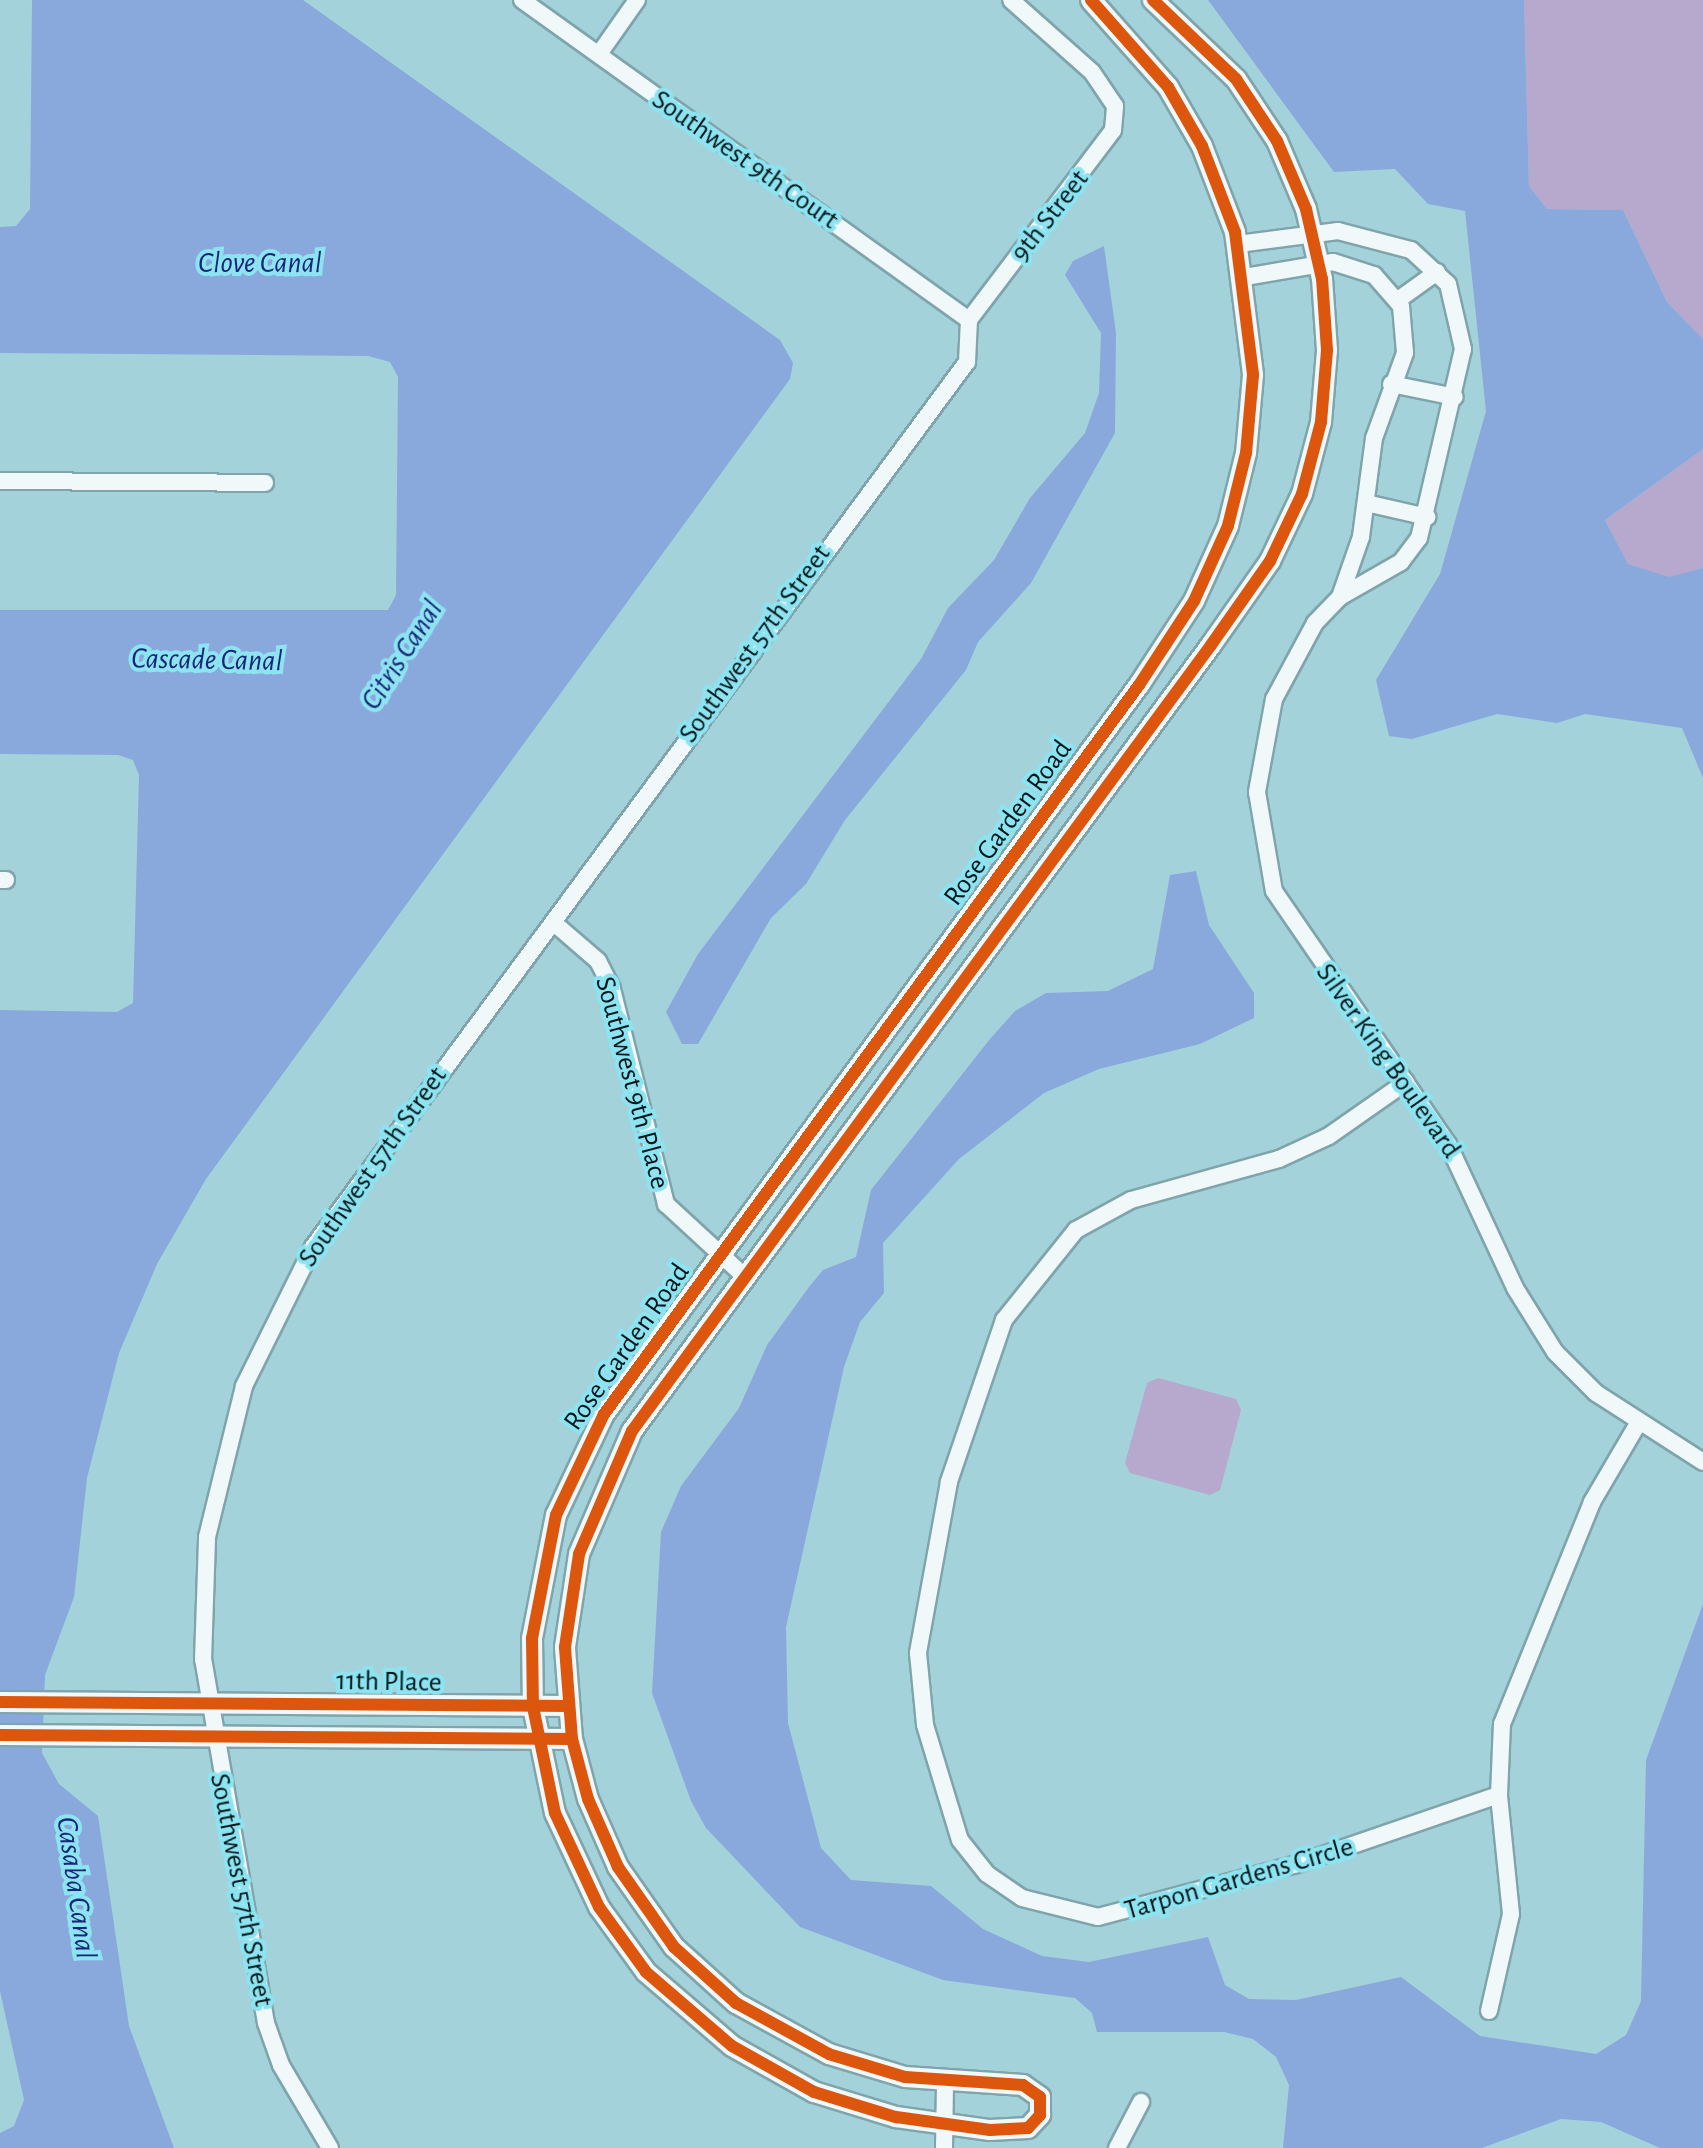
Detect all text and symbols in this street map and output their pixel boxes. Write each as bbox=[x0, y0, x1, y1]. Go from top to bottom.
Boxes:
street label: Southwest 9th Court bbox=[645, 83, 845, 237]
street label: 9th Street bbox=[1004, 163, 1096, 269]
water label: Clove Canal bbox=[198, 245, 322, 281]
street label: Southwest 57th Street bbox=[672, 539, 838, 749]
water label: Citris Canal bbox=[353, 593, 451, 717]
water label: Cascade Canal bbox=[131, 641, 283, 679]
street label: Rose Garden Road bbox=[937, 734, 1079, 912]
street label: Silver King Boulevard bbox=[1308, 957, 1468, 1165]
street label: Southwest 9th Place bbox=[588, 973, 676, 1193]
street label: Southwest 57th Street bbox=[291, 1061, 455, 1273]
street label: Rose Garden Road bbox=[557, 1257, 697, 1437]
street label: 11th Place bbox=[336, 1664, 442, 1700]
street label: Southwest 57th Street bbox=[202, 1771, 280, 2009]
water label: Casaba Canal bbox=[48, 1815, 104, 1961]
street label: Tarpon Gardens Circle bbox=[1121, 1830, 1357, 1928]

